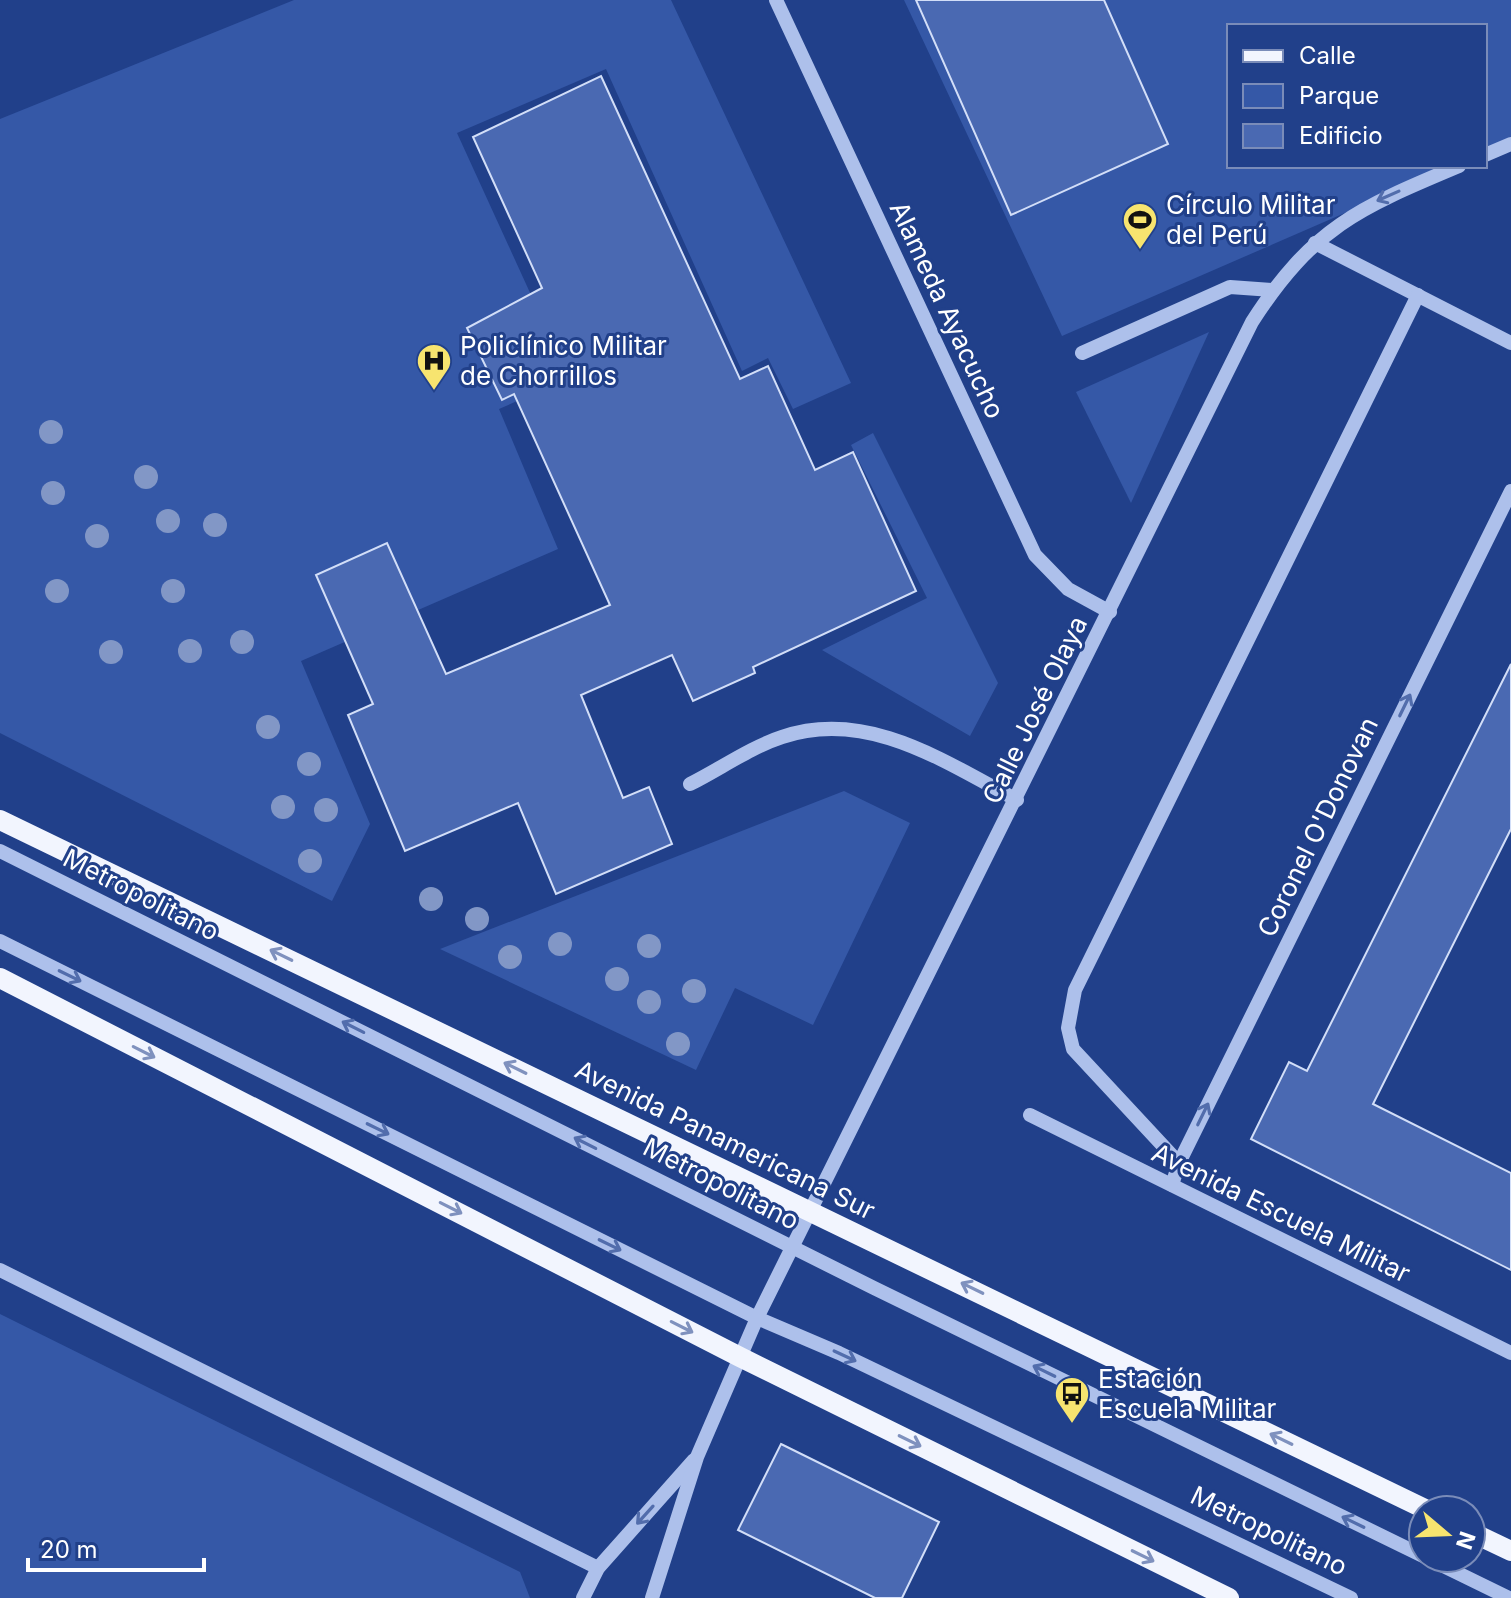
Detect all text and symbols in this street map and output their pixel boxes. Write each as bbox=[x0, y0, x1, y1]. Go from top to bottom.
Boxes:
legend bbox=[1227, 24, 1487, 168]
text: Calle bbox=[1299, 41, 1356, 70]
text: Parque bbox=[1299, 81, 1379, 110]
text: Edificio bbox=[1299, 121, 1383, 150]
place label: Círculo Militar del Perú bbox=[1166, 189, 1336, 250]
one-way arrow bbox=[1376, 190, 1400, 205]
street label: Alameda Ayacucho bbox=[884, 196, 1011, 423]
sports icon: Círculo Militar del Perú bbox=[1121, 201, 1159, 251]
place label: Policlínico Militar de Chorrillos bbox=[460, 330, 667, 391]
hospital icon: Policlínico Militar de Chorrillos bbox=[415, 342, 453, 392]
street label: Calle José Olaya bbox=[976, 611, 1093, 809]
one-way arrow bbox=[1398, 694, 1413, 718]
street label: Coronel O'Donovan bbox=[1251, 712, 1384, 942]
street label: Metropolitano bbox=[58, 842, 224, 947]
one-way arrow bbox=[269, 947, 293, 962]
one-way arrow bbox=[57, 969, 81, 984]
one-way arrow bbox=[341, 1019, 365, 1034]
one-way arrow bbox=[132, 1044, 156, 1060]
street label: Avenida Panamericana Sur bbox=[570, 1053, 880, 1226]
one-way arrow bbox=[504, 1060, 528, 1075]
one-way arrow bbox=[1197, 1103, 1212, 1126]
one-way arrow bbox=[365, 1122, 389, 1137]
street label: Metropolitano bbox=[638, 1131, 804, 1236]
one-way arrow bbox=[574, 1135, 598, 1150]
street label: Avenida Escuela Militar bbox=[1147, 1137, 1416, 1289]
one-way arrow bbox=[438, 1201, 462, 1217]
one-way arrow bbox=[598, 1238, 622, 1253]
one-way arrow bbox=[960, 1280, 984, 1295]
one-way arrow bbox=[669, 1320, 693, 1336]
one-way arrow bbox=[833, 1349, 857, 1364]
one-way arrow bbox=[1032, 1363, 1056, 1378]
place label: Estación Escuela Militar bbox=[1098, 1363, 1277, 1424]
bus stop icon: Estación Escuela Militar bbox=[1053, 1375, 1091, 1425]
one-way arrow bbox=[1269, 1431, 1293, 1446]
one-way arrow bbox=[897, 1434, 921, 1449]
street label: Metropolitano bbox=[1186, 1479, 1353, 1582]
north arrow bbox=[1407, 1494, 1487, 1574]
one-way arrow bbox=[636, 1504, 654, 1524]
one-way arrow bbox=[1341, 1514, 1365, 1529]
scale bar bbox=[28, 1522, 204, 1572]
text: N bbox=[1451, 1528, 1481, 1553]
text: 20 m bbox=[40, 1535, 98, 1564]
one-way arrow bbox=[1131, 1549, 1155, 1564]

